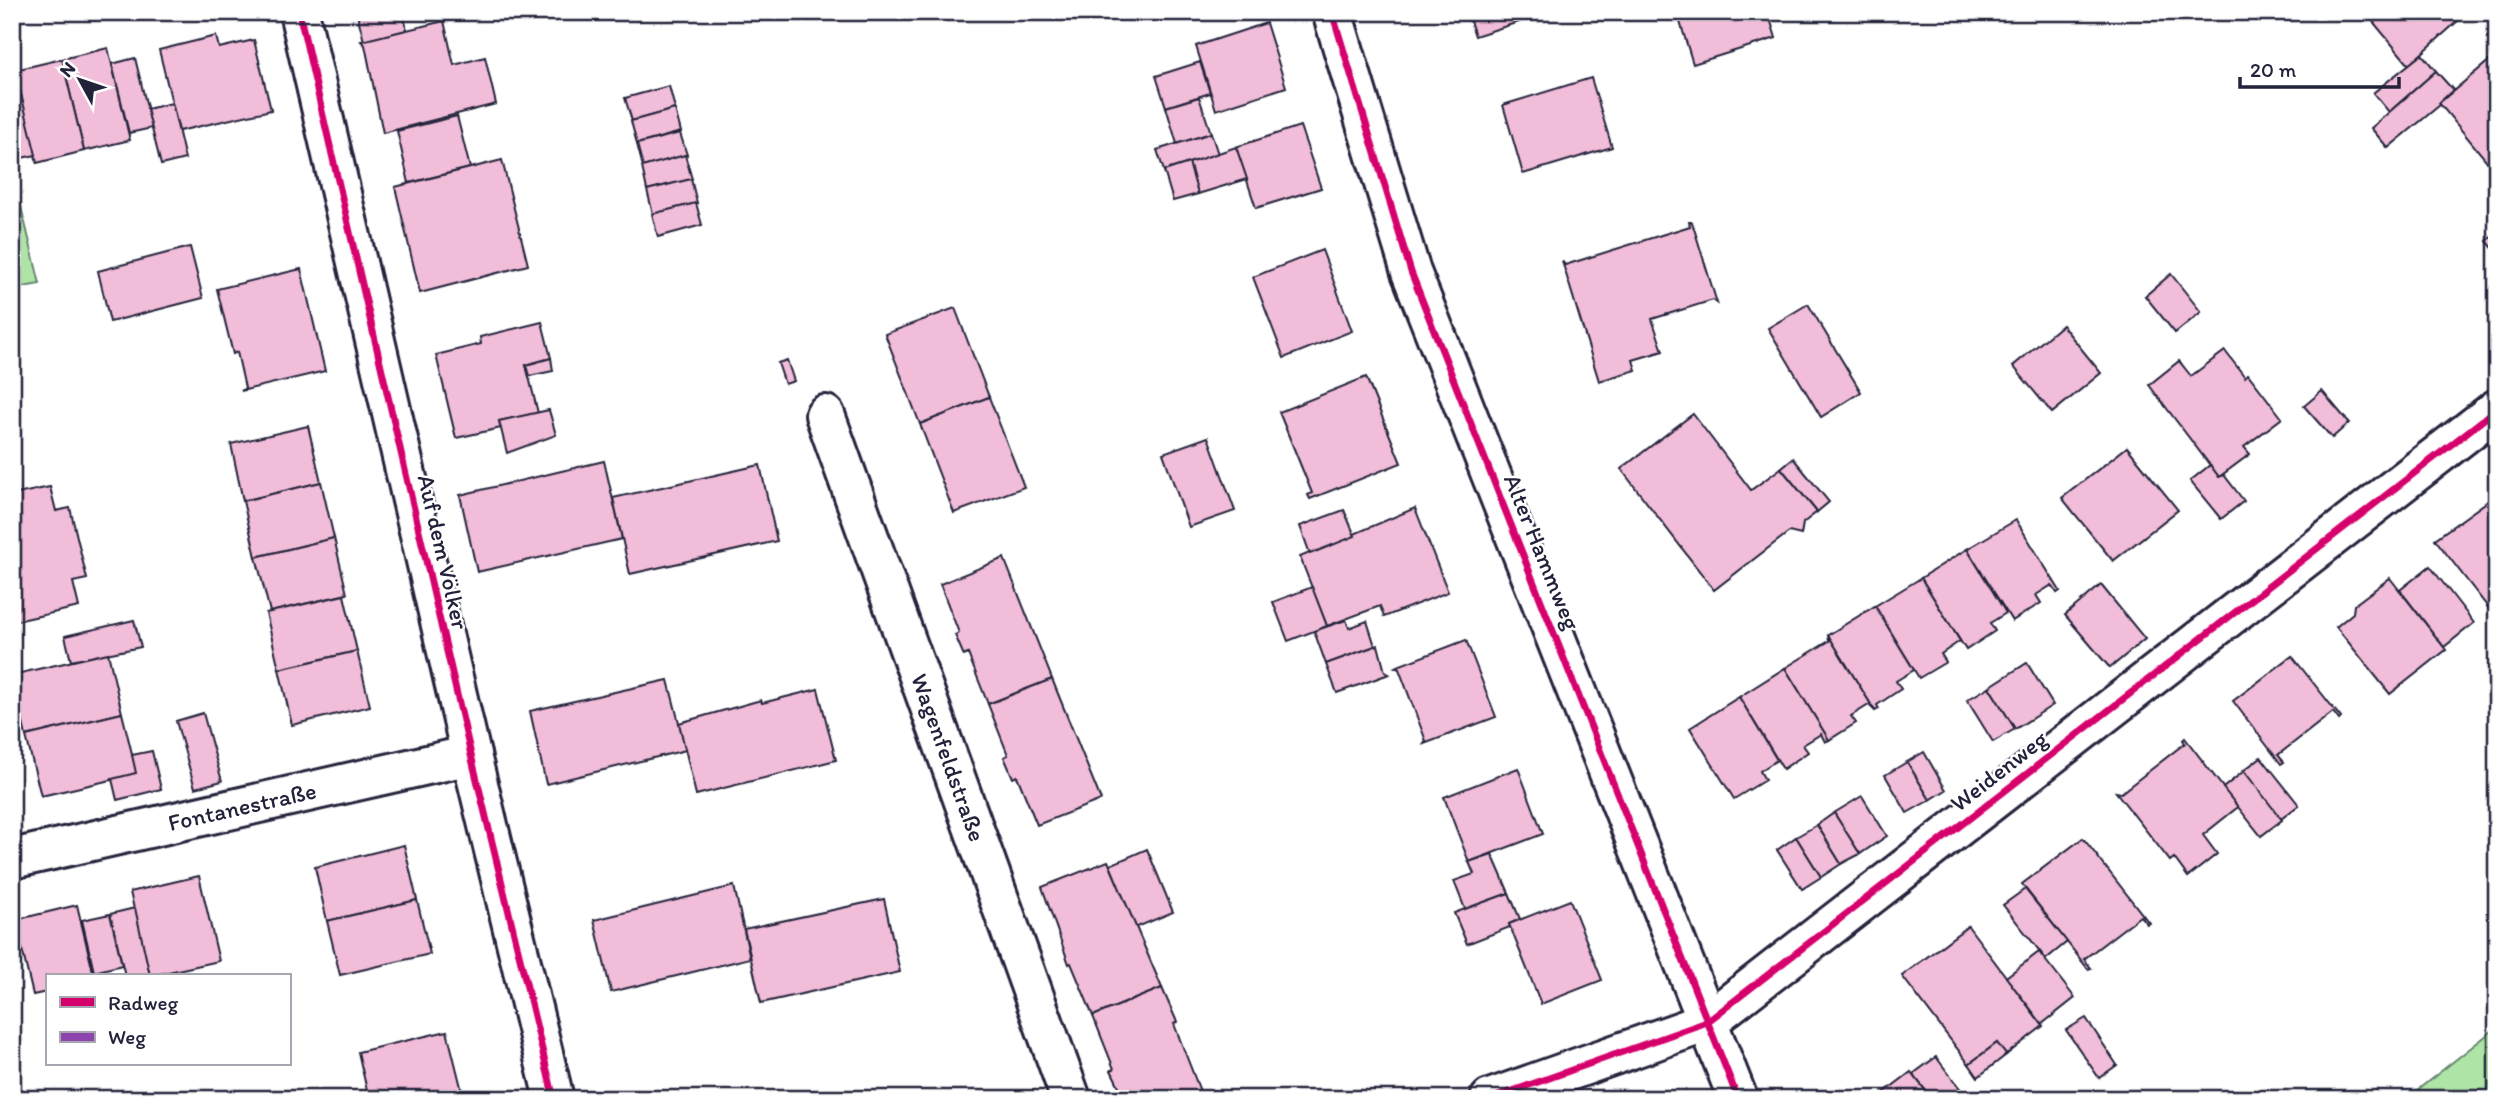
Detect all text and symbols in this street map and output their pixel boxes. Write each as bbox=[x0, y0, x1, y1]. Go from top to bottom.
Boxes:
north arrow bbox=[46, 46, 116, 116]
scale bar bbox=[2240, 46, 2399, 90]
text: N bbox=[54, 57, 80, 82]
text: 20 m bbox=[2250, 57, 2297, 82]
street label: Alter Hammweg bbox=[1498, 470, 1587, 635]
street label: Auf dem Völker bbox=[412, 472, 476, 633]
street label: Wagenfeldstraße bbox=[905, 669, 992, 845]
street label: Weidenweg bbox=[1944, 723, 2053, 817]
street label: Fontanestraße bbox=[165, 776, 319, 837]
legend bbox=[46, 974, 290, 1066]
text: Radweg bbox=[108, 990, 178, 1015]
text: Weg bbox=[108, 1024, 146, 1049]

